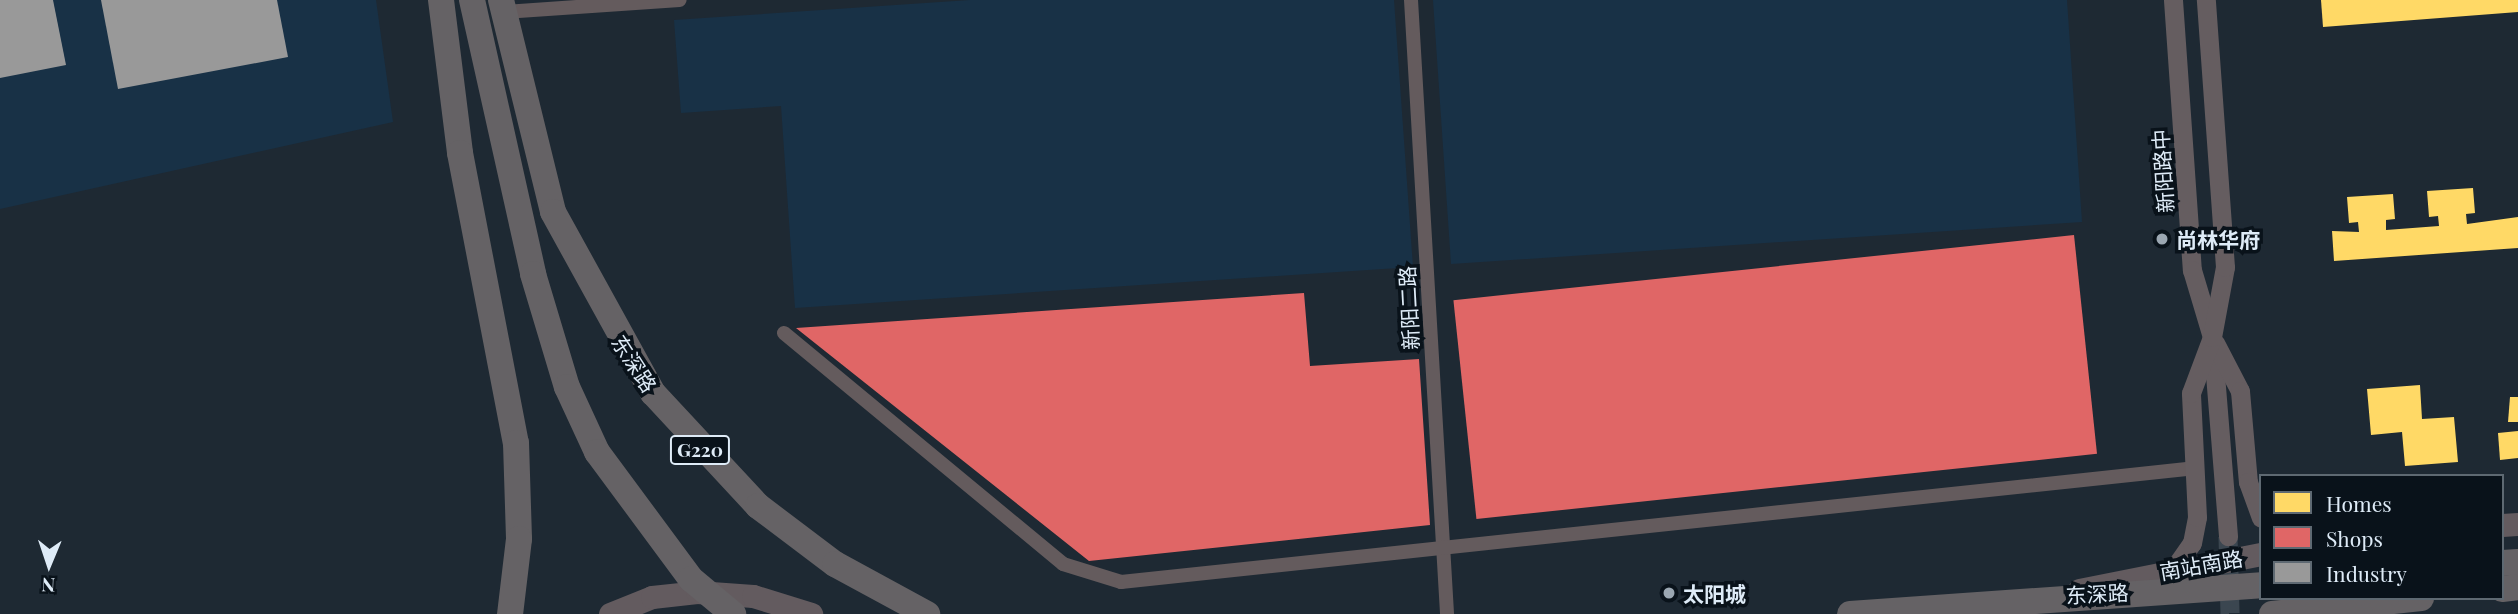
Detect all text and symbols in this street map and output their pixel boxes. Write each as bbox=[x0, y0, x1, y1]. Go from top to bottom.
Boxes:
street label: 新阳路中 bbox=[2147, 128, 2177, 214]
place label: 尚林华府 bbox=[2176, 226, 2260, 252]
marker: 尚林华府 bbox=[2154, 231, 2170, 247]
street label: 新阳二路 bbox=[1393, 265, 1423, 351]
street label: 东深路 bbox=[607, 330, 663, 396]
road number: G220 bbox=[668, 435, 732, 466]
legend bbox=[2259, 474, 2504, 600]
text: Homes bbox=[2326, 489, 2392, 517]
text: Shops bbox=[2326, 524, 2383, 552]
north arrow bbox=[14, 530, 84, 600]
street label: 南站南路 bbox=[2157, 544, 2245, 584]
text: Industry bbox=[2326, 559, 2407, 587]
text: N bbox=[41, 573, 56, 599]
street label: 东深路 bbox=[2065, 579, 2129, 607]
place label: 太阳城 bbox=[1683, 580, 1746, 606]
marker: 太阳城 bbox=[1661, 585, 1677, 601]

